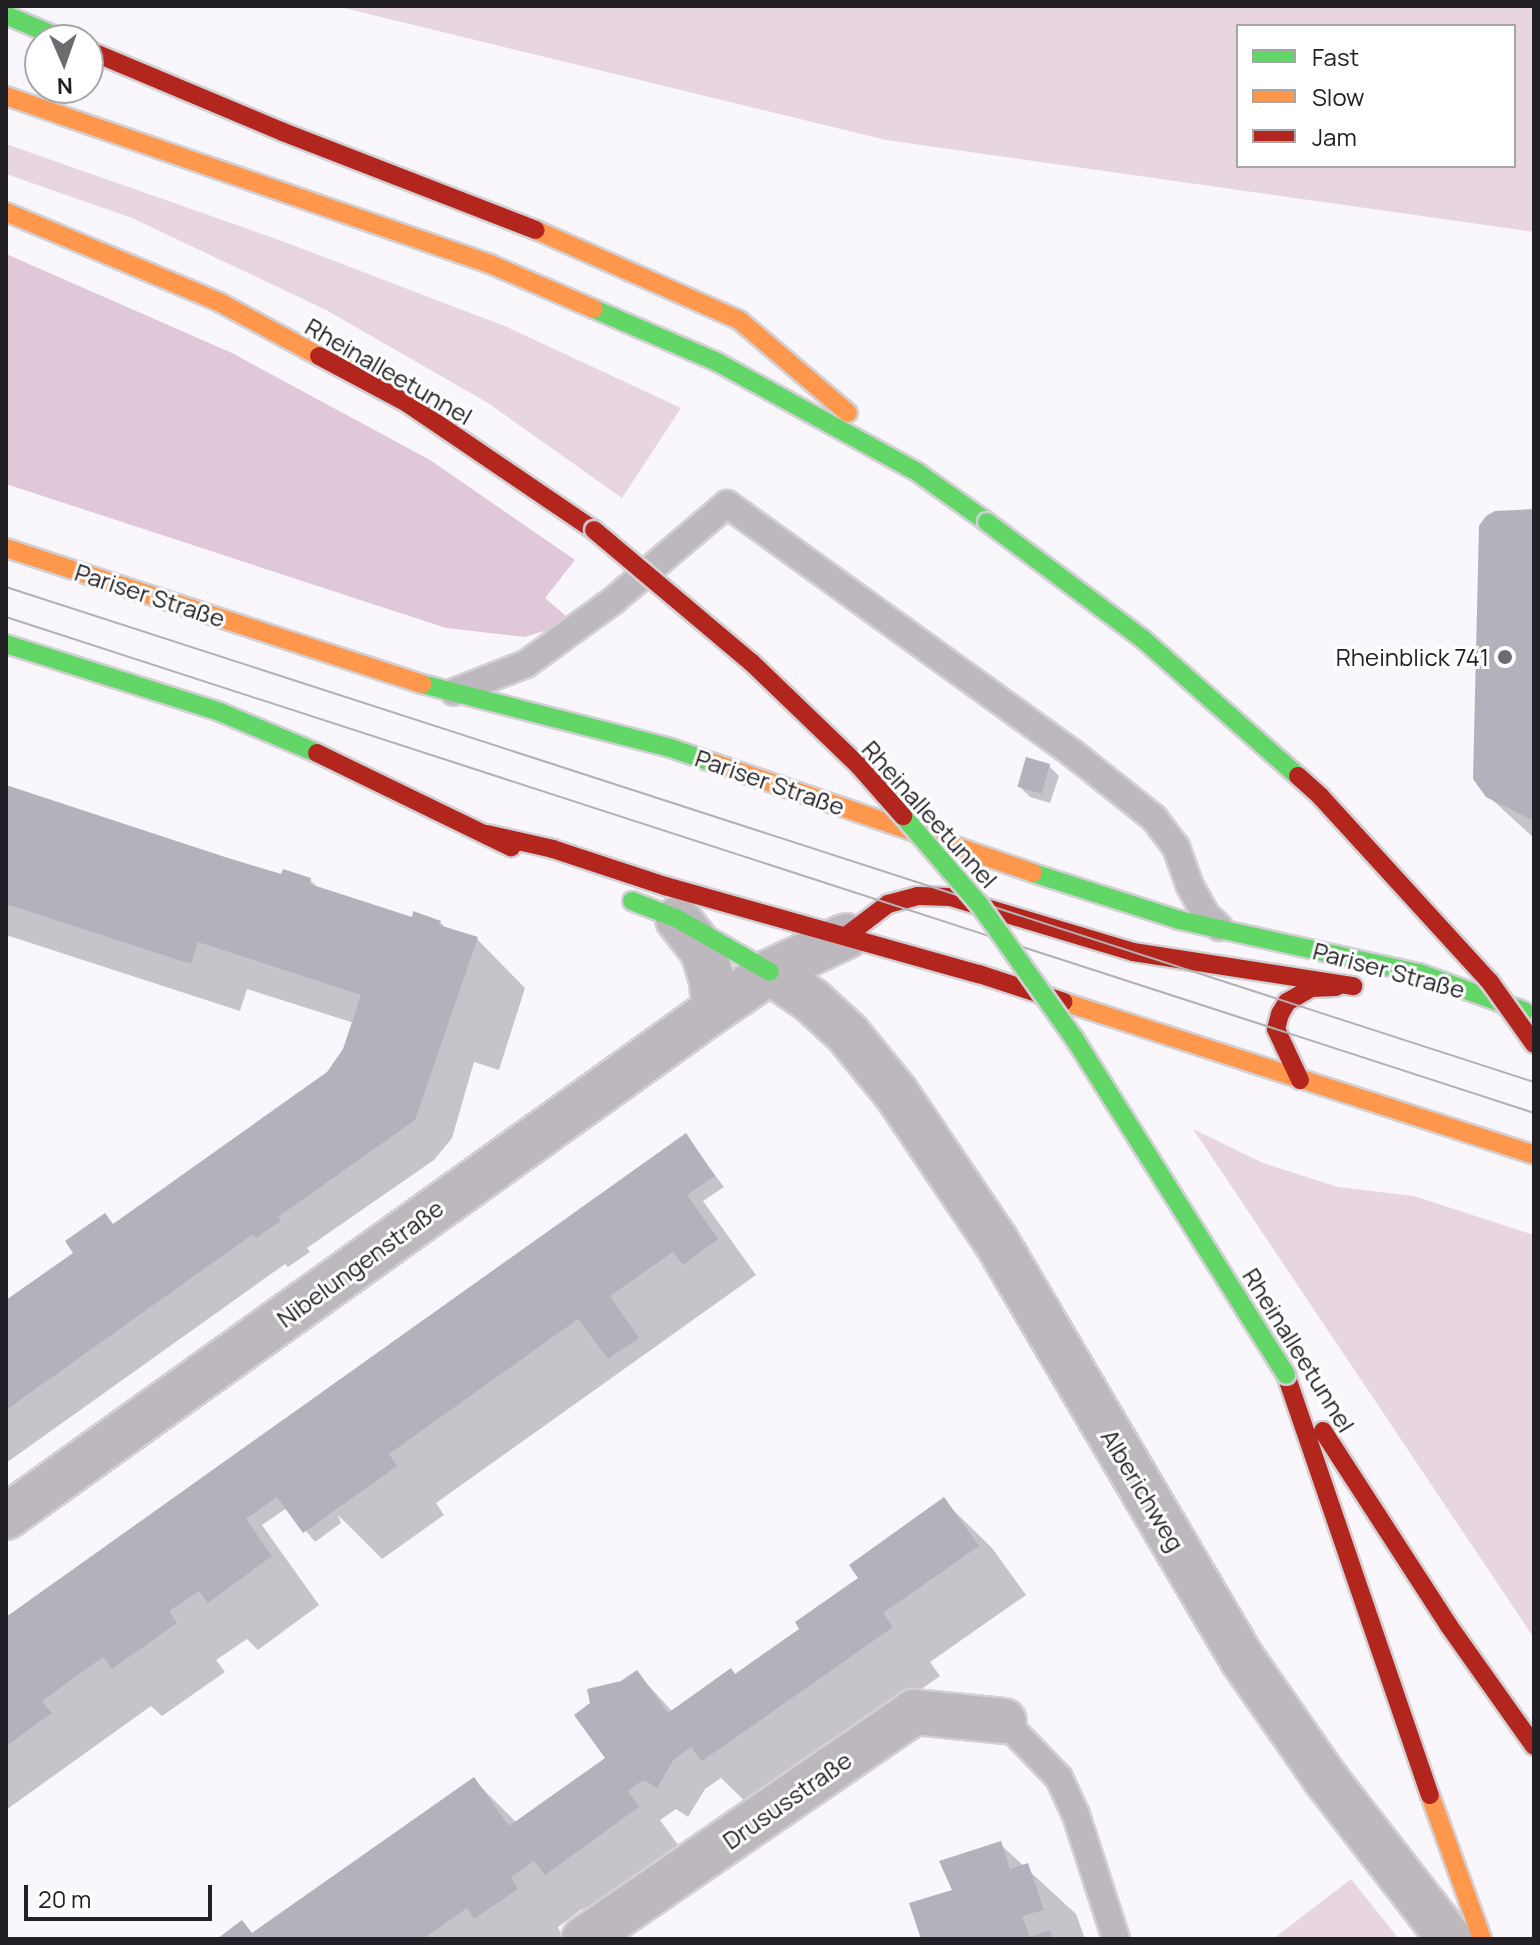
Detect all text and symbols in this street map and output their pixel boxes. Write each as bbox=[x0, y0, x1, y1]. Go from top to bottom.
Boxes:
north arrow bbox=[24, 24, 104, 104]
legend bbox=[1236, 24, 1516, 168]
text: Fast bbox=[1312, 40, 1359, 73]
text: N bbox=[56, 71, 73, 101]
text: Slow bbox=[1312, 80, 1365, 113]
text: Jam bbox=[1312, 120, 1357, 153]
street label: Rheinalleetunnel bbox=[300, 312, 478, 430]
street label: Pariser Straße bbox=[71, 557, 229, 633]
place label: Rheinblick 741 bbox=[1336, 643, 1489, 671]
marker: Rheinblick 741 bbox=[1496, 648, 1514, 666]
street label: Rheinalleetunnel bbox=[856, 735, 1004, 893]
street label: Pariser Straße bbox=[692, 743, 848, 821]
street label: Pariser Straße bbox=[1310, 936, 1468, 1004]
street label: Nibelungenstraße bbox=[271, 1193, 449, 1333]
street label: Rheinalleetunnel bbox=[1237, 1263, 1361, 1437]
street label: Alberichweg bbox=[1095, 1424, 1191, 1556]
street label: Drususstraße bbox=[717, 1745, 857, 1855]
scale bar bbox=[28, 1869, 216, 1919]
text: 20 m bbox=[38, 1882, 91, 1915]

